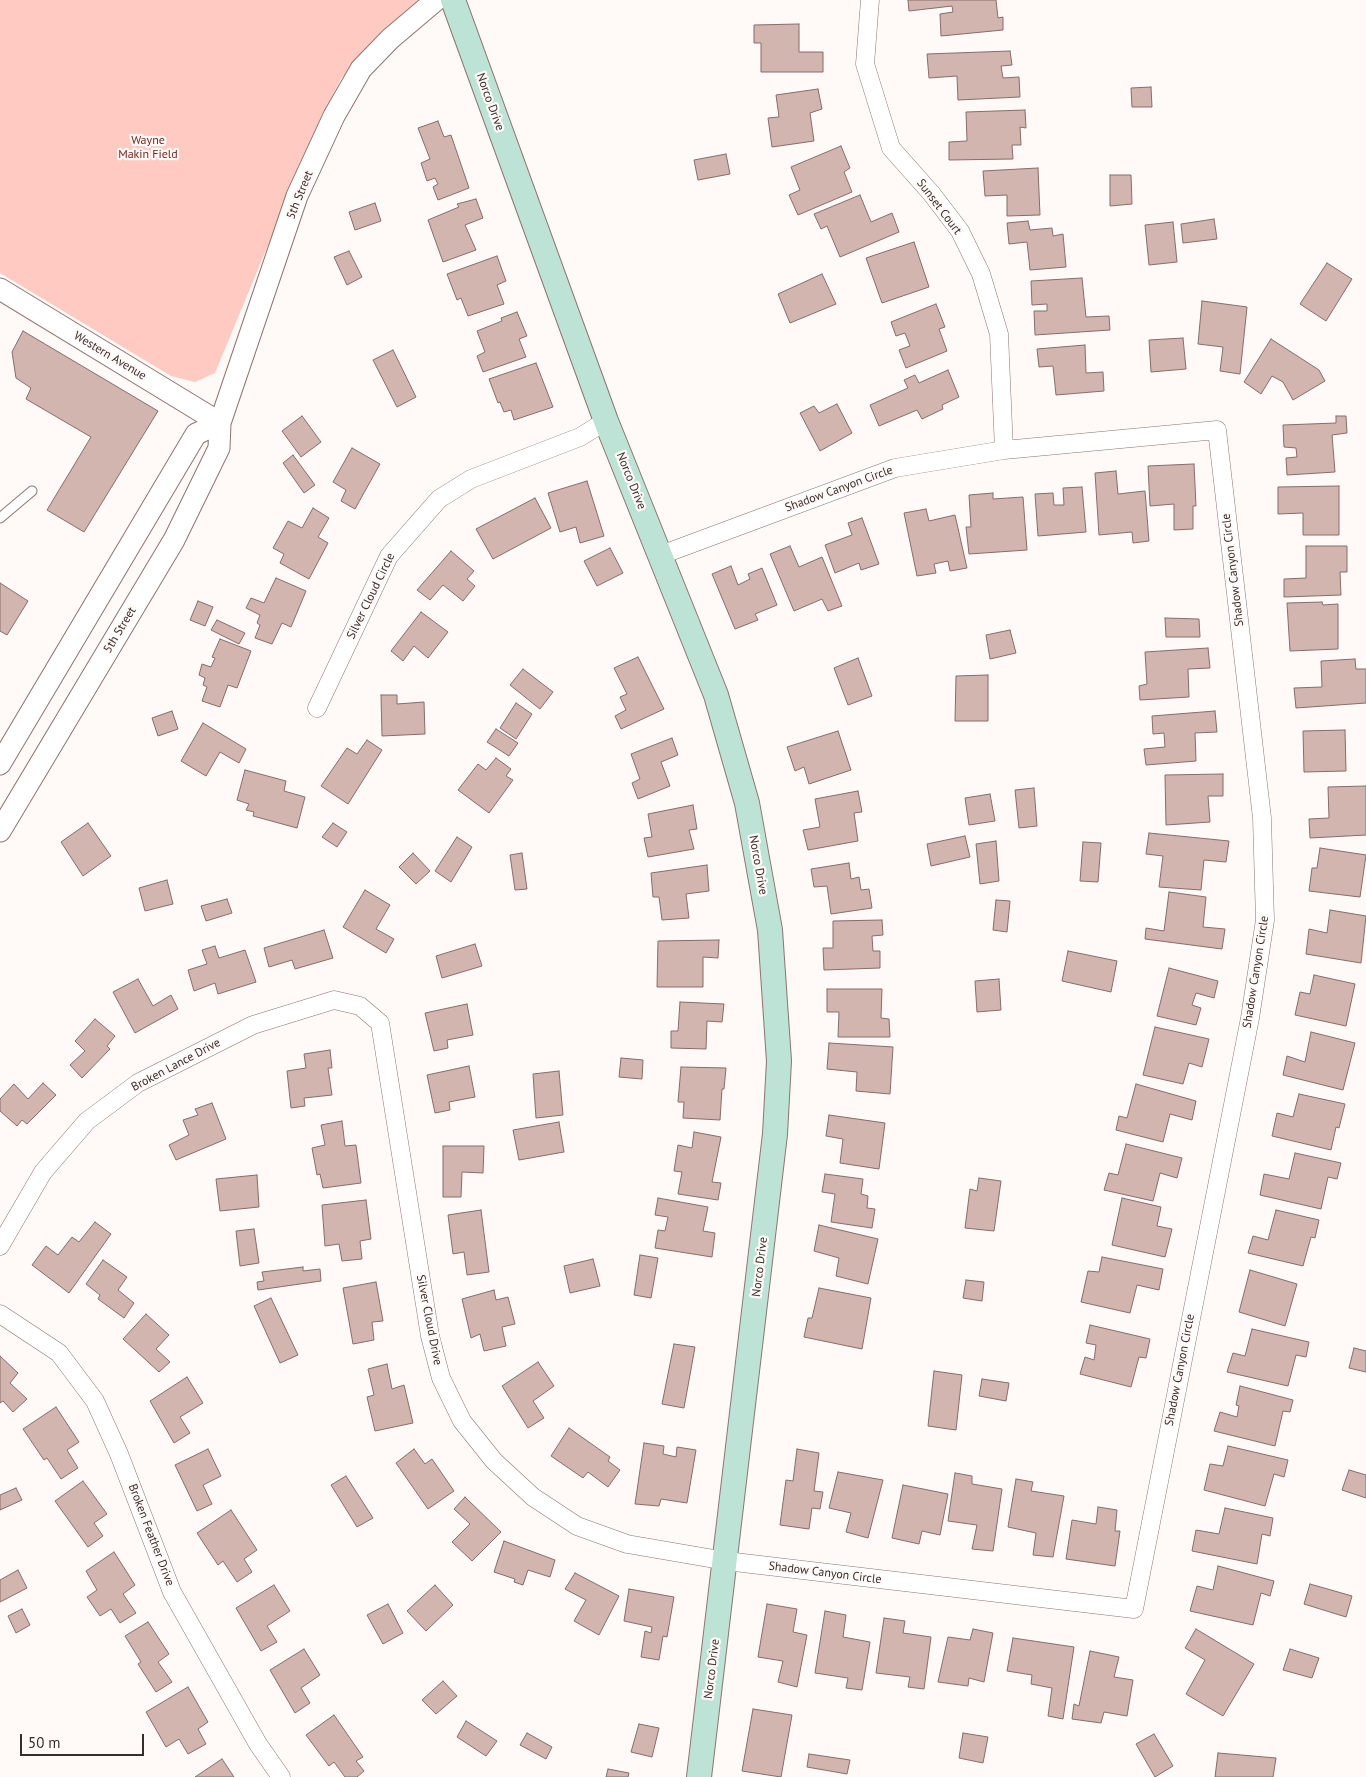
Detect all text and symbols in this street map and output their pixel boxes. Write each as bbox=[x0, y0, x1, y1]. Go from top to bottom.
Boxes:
street label: Norco Drive bbox=[473, 71, 507, 133]
park label: Wayne Makin Field bbox=[118, 134, 178, 162]
street label: 5th Street bbox=[284, 169, 316, 221]
street label: Sunset Court bbox=[913, 176, 965, 238]
street label: Western Avenue bbox=[71, 329, 149, 383]
street label: Norco Drive bbox=[613, 450, 649, 512]
street label: Shadow Canyon Circle bbox=[783, 463, 895, 515]
street label: Shadow Canyon Circle bbox=[1219, 513, 1247, 627]
street label: Silver Cloud Circle bbox=[344, 551, 398, 641]
street label: 5th Street bbox=[101, 604, 139, 656]
street label: Norco Drive bbox=[746, 834, 770, 896]
street label: Shadow Canyon Circle bbox=[1240, 915, 1272, 1029]
street label: Broken Lance Drive bbox=[129, 1035, 223, 1095]
street label: Norco Drive bbox=[749, 1236, 771, 1298]
street label: Silver Cloud Drive bbox=[413, 1274, 445, 1366]
street label: Shadow Canyon Circle bbox=[1162, 1313, 1198, 1427]
street label: Broken Feather Drive bbox=[125, 1482, 177, 1588]
street label: Shadow Canyon Circle bbox=[768, 1559, 882, 1587]
street label: Norco Drive bbox=[701, 1638, 723, 1700]
scale bar bbox=[22, 1724, 146, 1756]
text: 50 m bbox=[28, 1733, 61, 1752]

